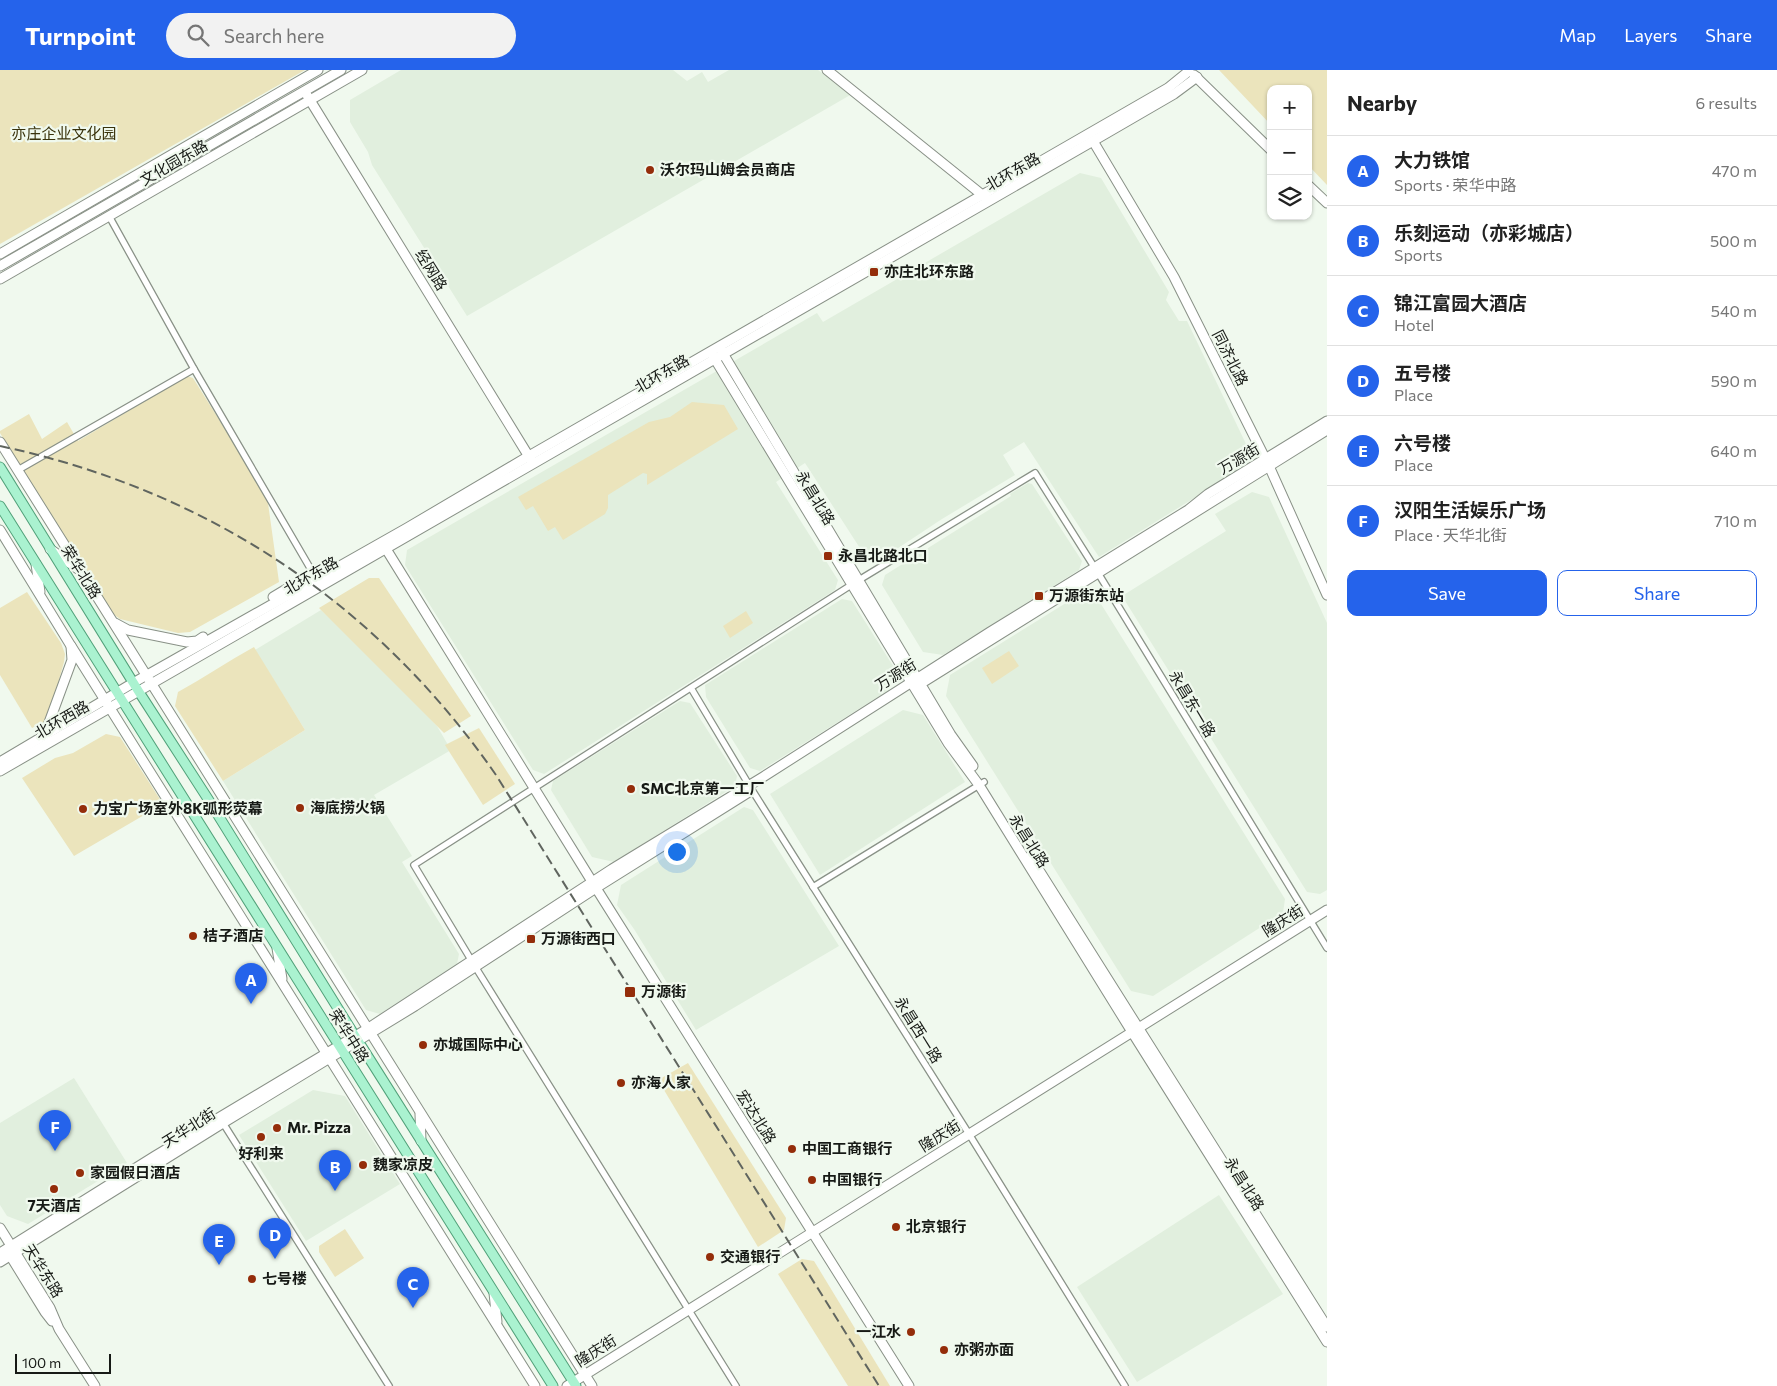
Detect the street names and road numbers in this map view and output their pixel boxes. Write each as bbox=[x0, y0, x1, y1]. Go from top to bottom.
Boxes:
street label: 文化园东路 bbox=[137, 136, 210, 189]
street label: 北环东路 bbox=[982, 148, 1043, 194]
street label: 经网路 bbox=[412, 246, 451, 293]
street label: 同济北路 bbox=[1209, 327, 1253, 388]
street label: 北环东路 bbox=[631, 350, 692, 396]
street label: 万源街 bbox=[1215, 439, 1262, 477]
street label: 永昌北路 bbox=[793, 467, 839, 528]
street label: 荣华北路 bbox=[58, 541, 105, 602]
street label: 北环东路 bbox=[280, 552, 341, 598]
street label: 万源街 bbox=[872, 655, 919, 694]
street label: 永昌东一路 bbox=[1166, 667, 1220, 740]
street label: 北环西路 bbox=[31, 696, 92, 742]
street label: 永昌北路 bbox=[1006, 810, 1053, 871]
street label: 隆庆街 bbox=[1259, 901, 1306, 940]
street label: 永昌西一路 bbox=[891, 993, 946, 1066]
street label: 荣华中路 bbox=[326, 1005, 373, 1066]
street label: 宏达北路 bbox=[733, 1086, 780, 1147]
street label: 天华北街 bbox=[158, 1104, 219, 1151]
street label: 隆庆街 bbox=[916, 1116, 963, 1155]
street label: 永昌北路 bbox=[1221, 1153, 1268, 1214]
street label: 天华东路 bbox=[20, 1240, 67, 1301]
street label: 隆庆街 bbox=[572, 1331, 619, 1370]

